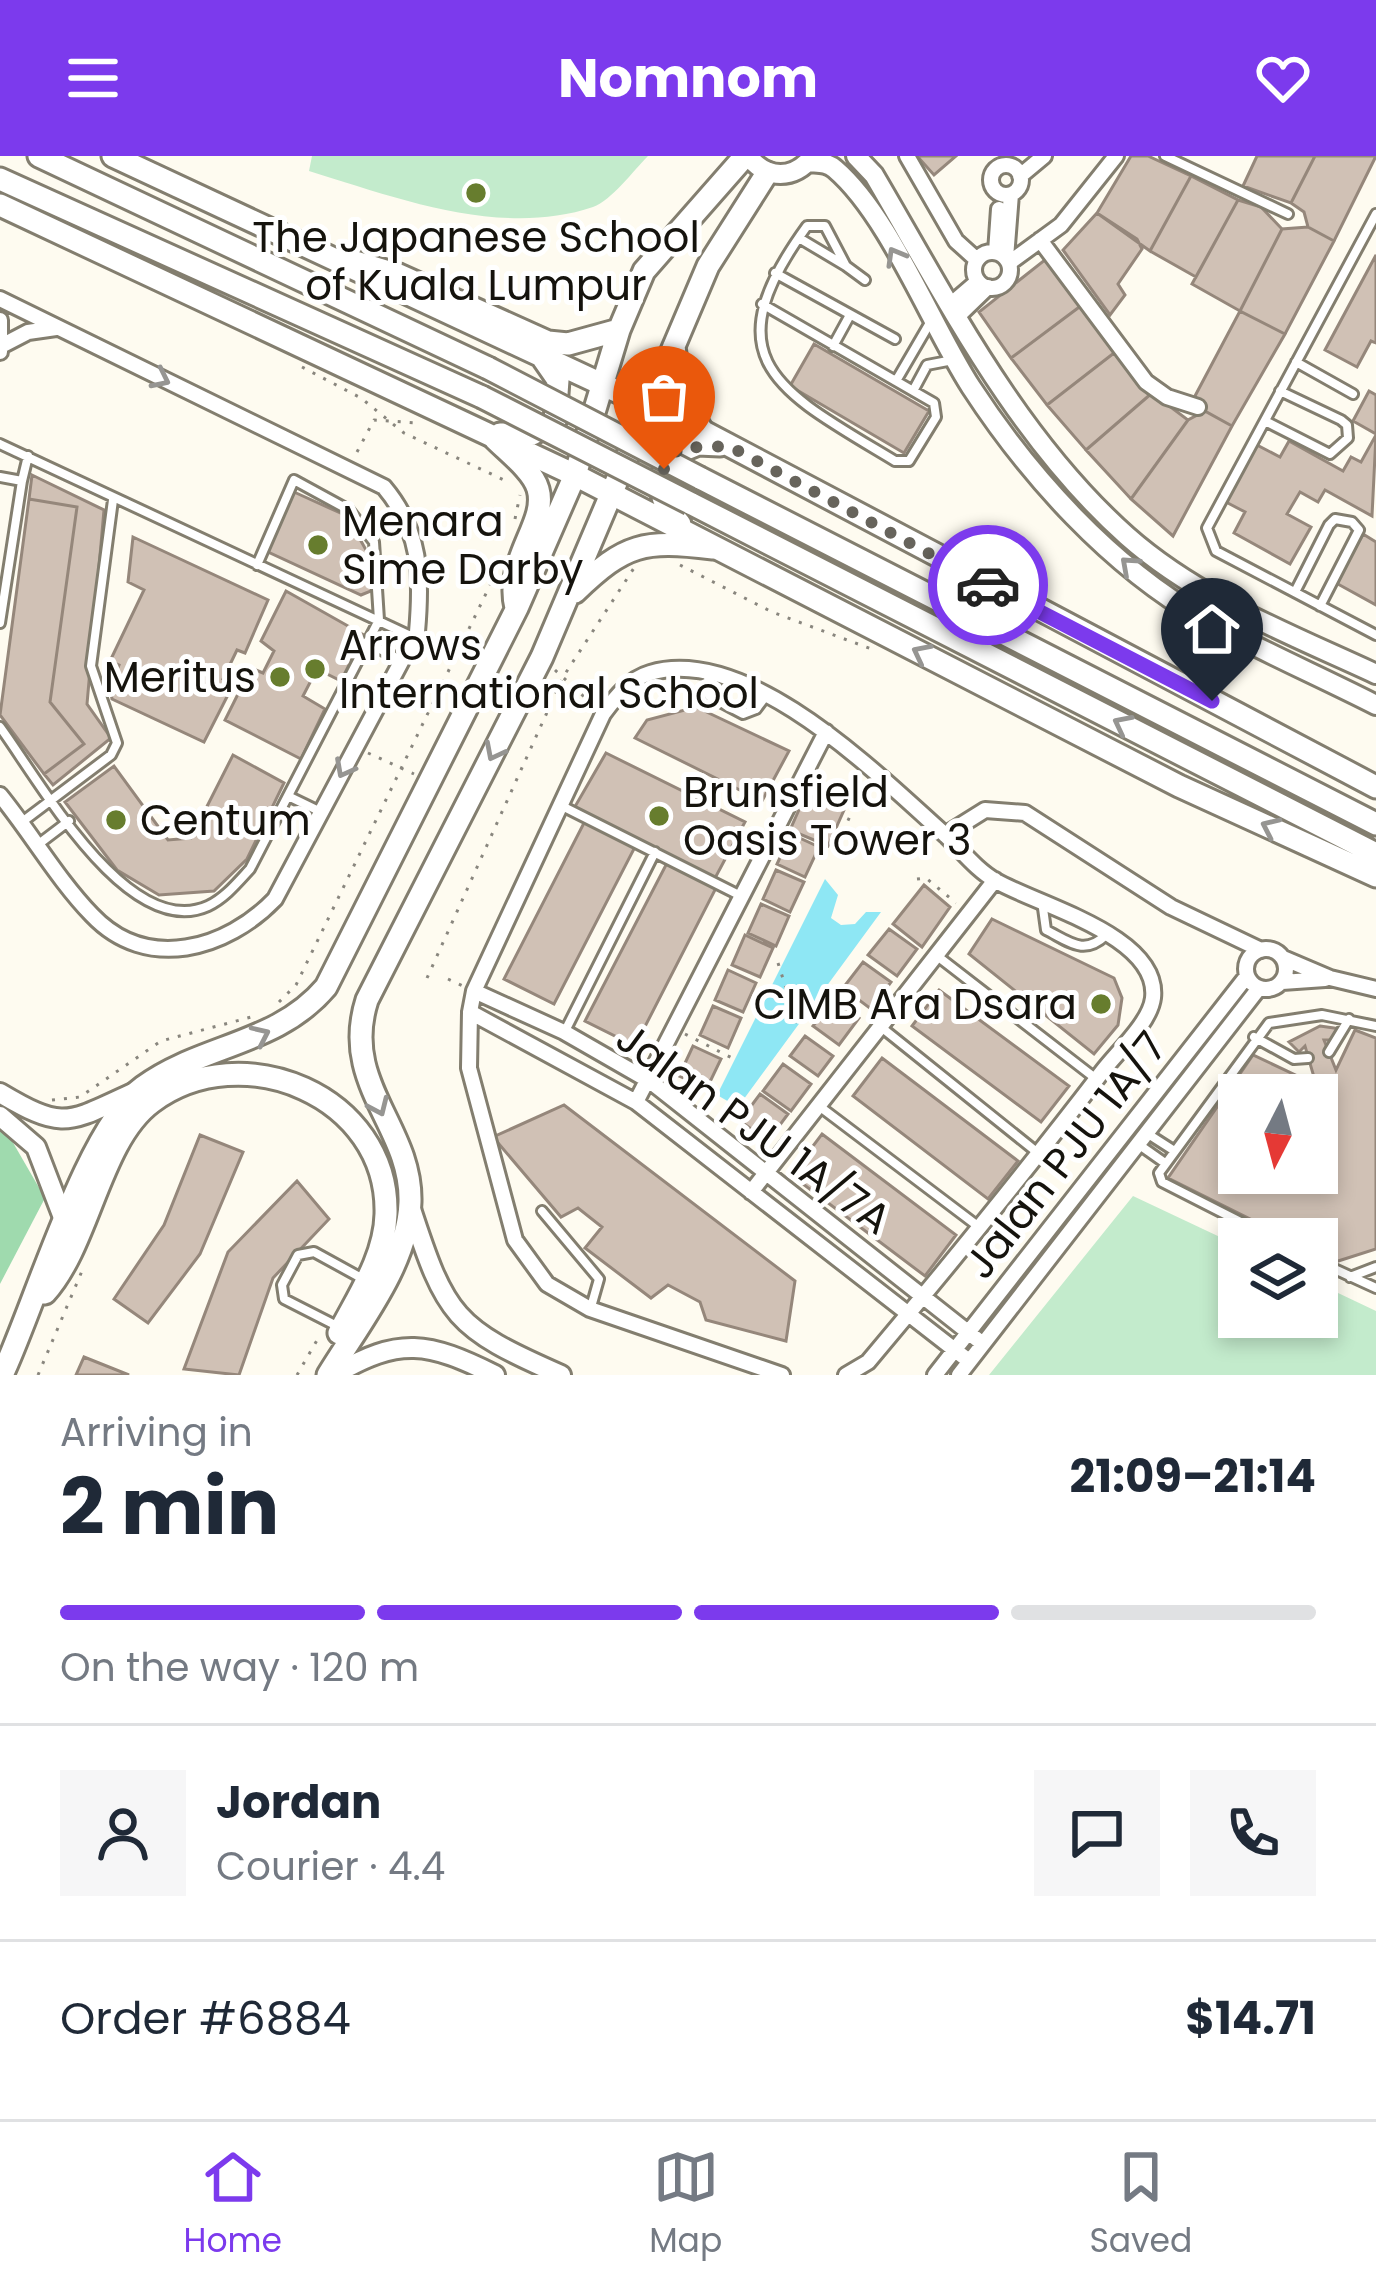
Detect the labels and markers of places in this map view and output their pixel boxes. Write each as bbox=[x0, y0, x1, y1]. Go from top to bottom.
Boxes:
marker: The Japanese School of Kuala Lumpur bbox=[463, 180, 489, 206]
place label: The Japanese School of Kuala Lumpur bbox=[252, 208, 700, 315]
pin bbox=[613, 346, 715, 469]
place label: Menara Sime Darby bbox=[342, 492, 584, 599]
marker: Menara Sime Darby bbox=[305, 532, 331, 558]
pin bbox=[1161, 578, 1263, 701]
place label: Arrows International School bbox=[339, 616, 759, 723]
place label: Meritus bbox=[104, 648, 256, 707]
marker: Arrows International School bbox=[302, 656, 328, 682]
marker: Meritus bbox=[267, 664, 293, 690]
place label: Brunsfield Oasis Tower 3 bbox=[683, 763, 972, 870]
place label: Centum bbox=[140, 791, 311, 850]
marker: Brunsfield Oasis Tower 3 bbox=[646, 803, 672, 829]
marker: Centum bbox=[103, 807, 129, 833]
place label: CIMB Ara Dsara bbox=[753, 975, 1077, 1034]
marker: CIMB Ara Dsara bbox=[1088, 991, 1114, 1017]

